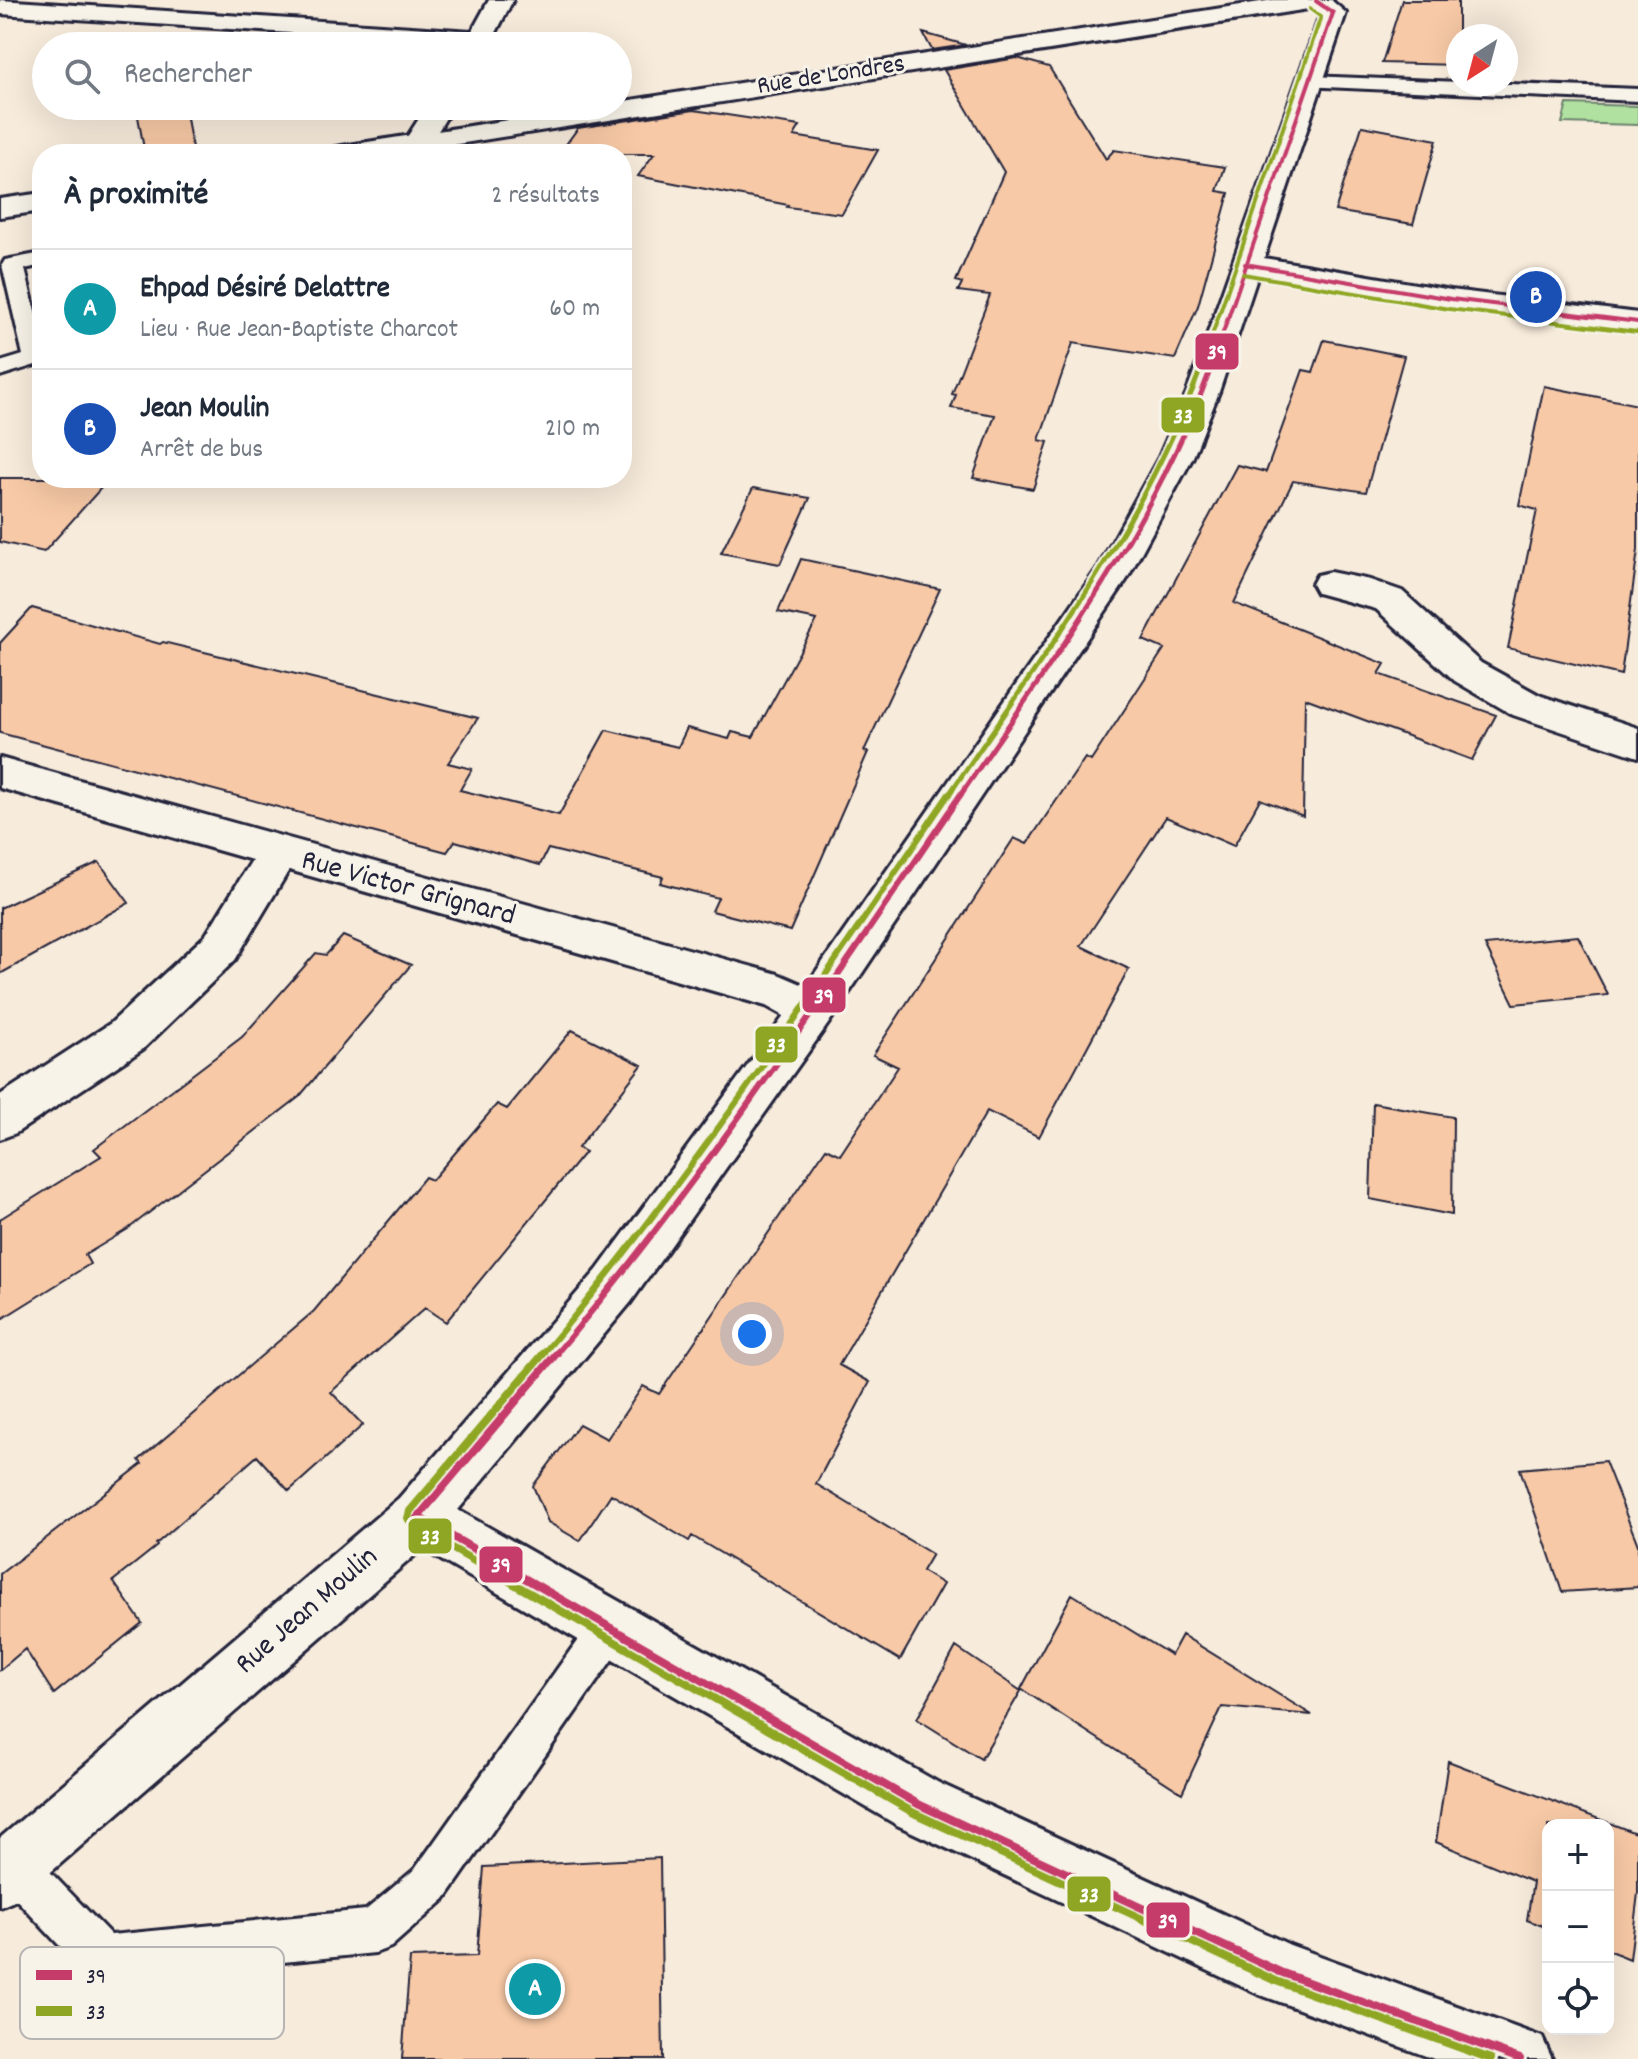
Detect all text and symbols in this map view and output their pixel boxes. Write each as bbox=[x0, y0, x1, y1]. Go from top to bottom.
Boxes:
north arrow bbox=[1446, 24, 1518, 96]
search box bbox=[32, 32, 632, 120]
street label: Rue de Londres bbox=[754, 46, 908, 106]
icon: search bbox=[60, 54, 104, 98]
text: Rechercher bbox=[124, 55, 252, 98]
text: À proximité bbox=[64, 172, 208, 221]
text: 2 résultats bbox=[491, 178, 600, 215]
pin: B bbox=[1510, 267, 1562, 327]
text: Ehpad Désiré Delattre bbox=[140, 269, 390, 312]
text: A bbox=[83, 291, 97, 328]
text: 60 m bbox=[549, 291, 600, 328]
text: Lieu · Rue Jean-Baptiste Charcot bbox=[140, 312, 458, 349]
line badge: 39 bbox=[1194, 332, 1240, 371]
text: 39 bbox=[1207, 339, 1227, 370]
text: Jean Moulin bbox=[140, 389, 269, 432]
line badge: 33 bbox=[1160, 396, 1206, 434]
text: 33 bbox=[1173, 403, 1193, 434]
text: B bbox=[84, 411, 96, 448]
text: 210 m bbox=[545, 411, 600, 448]
text: Arrêt de bus bbox=[140, 432, 263, 469]
street label: Rue Victor Grignard bbox=[296, 841, 520, 939]
line badge: 39 bbox=[801, 976, 847, 1014]
text: 39 bbox=[814, 983, 834, 1014]
line badge: 33 bbox=[754, 1025, 799, 1064]
text: 33 bbox=[766, 1032, 786, 1063]
your location bbox=[732, 1314, 772, 1354]
line badge: 33 bbox=[407, 1517, 453, 1555]
text: 33 bbox=[420, 1524, 440, 1555]
street label: Rue Jean Moulin bbox=[227, 1538, 389, 1686]
line badge: 39 bbox=[478, 1545, 524, 1584]
text: 39 bbox=[491, 1552, 511, 1583]
map controls bbox=[1542, 1819, 1614, 2035]
button: + bbox=[1542, 1819, 1614, 1891]
line badge: 33 bbox=[1066, 1875, 1112, 1913]
text: 33 bbox=[1079, 1882, 1099, 1913]
button: − bbox=[1542, 1891, 1614, 1963]
line badge: 39 bbox=[1145, 1901, 1191, 1939]
text: 39 bbox=[1158, 1908, 1178, 1939]
legend bbox=[20, 1947, 284, 2039]
pin: A bbox=[509, 1959, 561, 2019]
text: 39 bbox=[86, 1963, 106, 1994]
button: locate bbox=[1542, 1963, 1614, 2035]
text: 33 bbox=[86, 1999, 106, 2030]

